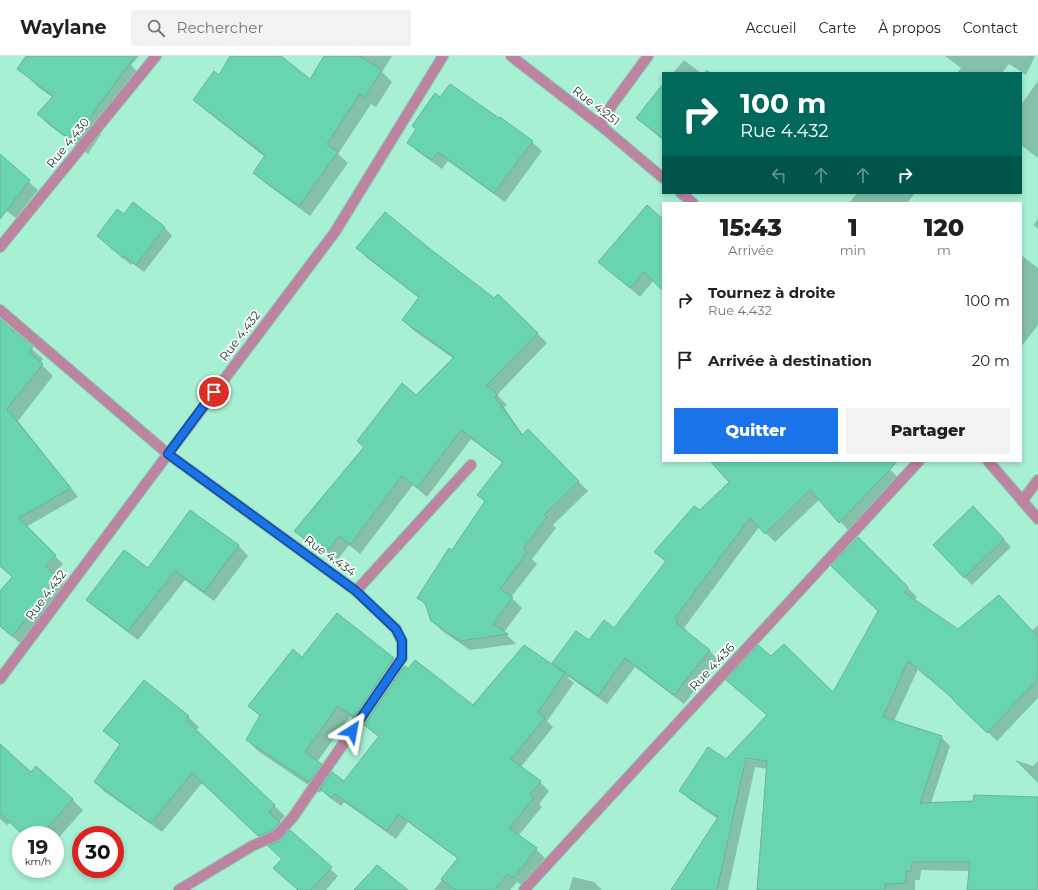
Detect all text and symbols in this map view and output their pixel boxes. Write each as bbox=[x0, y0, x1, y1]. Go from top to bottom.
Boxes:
search box bbox=[131, 10, 411, 46]
text: Waylane bbox=[20, 16, 107, 39]
icon: search bbox=[145, 17, 167, 39]
text: Rechercher bbox=[177, 18, 263, 37]
text: Accueil bbox=[746, 19, 797, 37]
text: Carte bbox=[819, 19, 856, 37]
text: À propos bbox=[878, 19, 941, 37]
text: Contact bbox=[963, 19, 1018, 37]
street label: Rue 4.251 bbox=[570, 82, 623, 129]
text: 100 m bbox=[740, 86, 826, 120]
icon: right bbox=[674, 88, 726, 140]
street label: Rue 4.430 bbox=[43, 115, 92, 171]
text: Rue 4.432 bbox=[740, 120, 828, 142]
icon: left bbox=[768, 164, 790, 186]
icon: ahead bbox=[810, 164, 832, 186]
icon: ahead bbox=[852, 164, 874, 186]
icon: right bbox=[894, 164, 916, 186]
text: 15:43 bbox=[720, 213, 782, 242]
text: 1 bbox=[848, 213, 858, 242]
text: 120 bbox=[924, 213, 964, 242]
text: Arrivée bbox=[728, 242, 774, 258]
text: min bbox=[840, 242, 866, 258]
text: m bbox=[937, 242, 951, 258]
text: Tournez à droite bbox=[708, 283, 836, 302]
icon: right bbox=[674, 289, 696, 311]
text: 100 m bbox=[965, 291, 1010, 310]
text: Rue 4.432 bbox=[708, 302, 772, 318]
street label: Rue 4.432 bbox=[216, 307, 263, 364]
icon: arrive bbox=[674, 349, 696, 371]
text: Arrivée à destination bbox=[708, 351, 872, 370]
text: 20 m bbox=[972, 351, 1010, 370]
pin bbox=[197, 375, 231, 409]
icon: arrive bbox=[203, 381, 225, 403]
button: Quitter bbox=[674, 408, 838, 454]
button: Partager bbox=[846, 408, 1010, 454]
street label: Rue 4.434 bbox=[302, 532, 359, 579]
street label: Rue 4.432 bbox=[22, 566, 69, 623]
street label: Rue 4.436 bbox=[686, 640, 737, 694]
position arrow bbox=[331, 710, 373, 752]
speed limit sign: 30 bbox=[72, 826, 124, 878]
text: 19 bbox=[28, 835, 48, 859]
text: km/h bbox=[25, 855, 51, 868]

